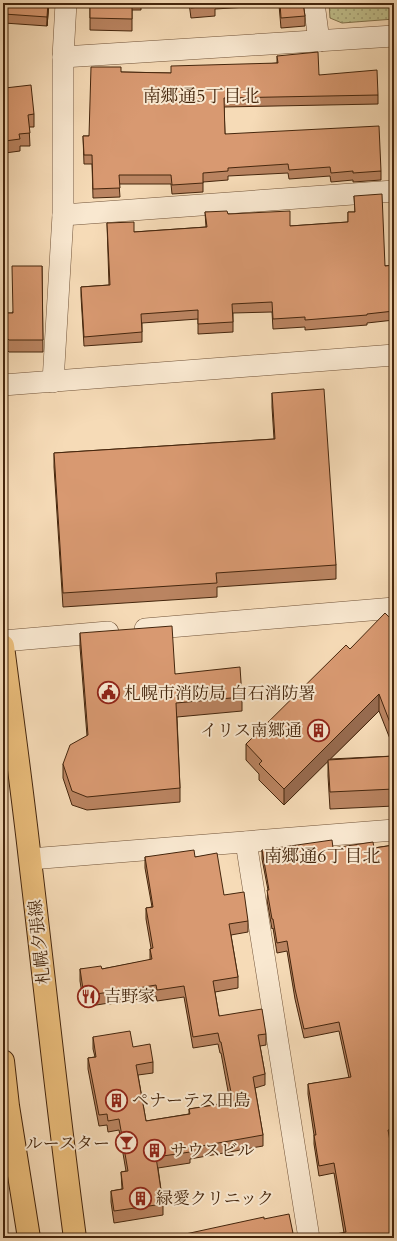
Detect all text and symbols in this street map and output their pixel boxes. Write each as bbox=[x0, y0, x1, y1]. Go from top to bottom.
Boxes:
district label: 南郷通5丁目北 bbox=[142, 84, 260, 109]
public building icon: 札幌市消防局 白石消防署 bbox=[95, 680, 121, 706]
place label: 札幌市消防局 白石消防署 bbox=[124, 682, 316, 705]
building icon: イリス南郷通 bbox=[305, 717, 331, 743]
place label: イリス南郷通 bbox=[200, 719, 302, 742]
district label: 南郷通6丁目北 bbox=[263, 844, 381, 869]
street label: 札幌夕張線 bbox=[24, 898, 55, 985]
restaurant icon: 吉野家 bbox=[75, 983, 101, 1009]
place label: 吉野家 bbox=[104, 985, 155, 1008]
building icon: ペナーテス田島 bbox=[104, 1087, 130, 1113]
place label: ペナーテス田島 bbox=[132, 1089, 250, 1112]
bar icon: ルースター bbox=[113, 1130, 139, 1156]
place label: ルースター bbox=[26, 1132, 110, 1155]
building icon: サウスビル bbox=[142, 1137, 168, 1163]
place label: サウスビル bbox=[170, 1139, 255, 1162]
building icon: 緑愛クリニック bbox=[128, 1185, 154, 1211]
place label: 緑愛クリニック bbox=[156, 1187, 274, 1210]

